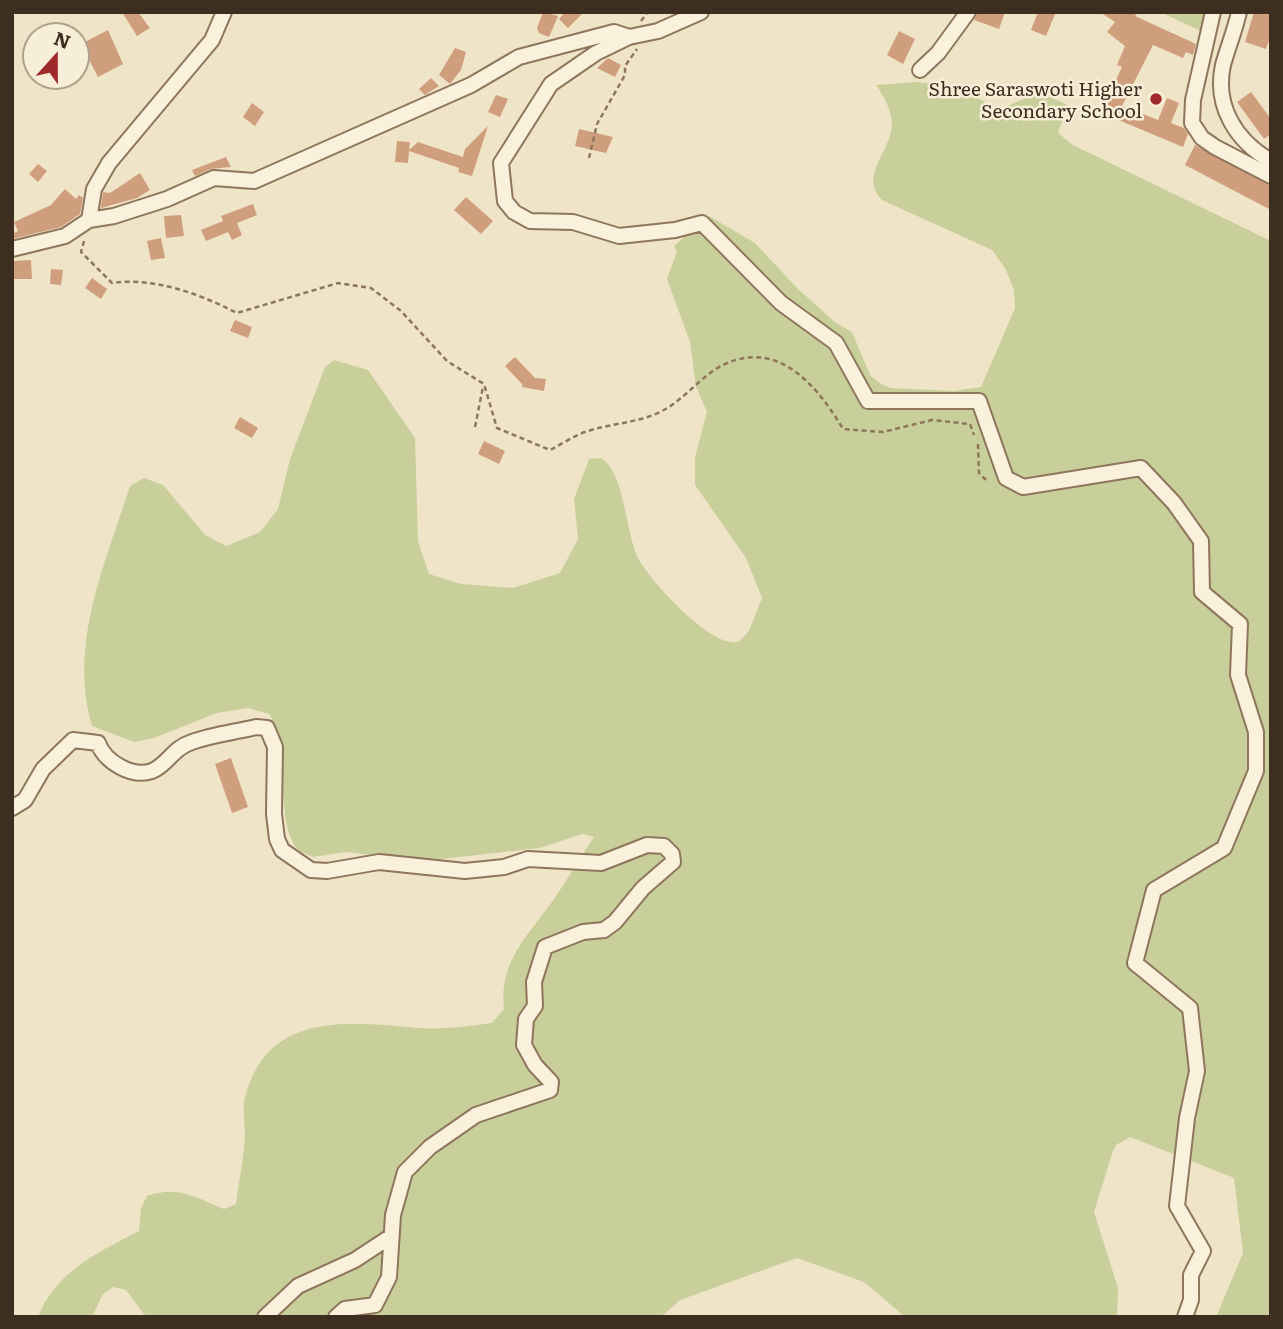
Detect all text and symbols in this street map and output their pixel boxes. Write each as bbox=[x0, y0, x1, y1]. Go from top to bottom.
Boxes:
north arrow bbox=[21, 21, 91, 91]
text: N bbox=[50, 23, 75, 55]
place label: Shree Saraswoti Higher Secondary School bbox=[929, 74, 1142, 124]
marker: Shree Saraswoti Higher Secondary School bbox=[1148, 91, 1164, 107]

